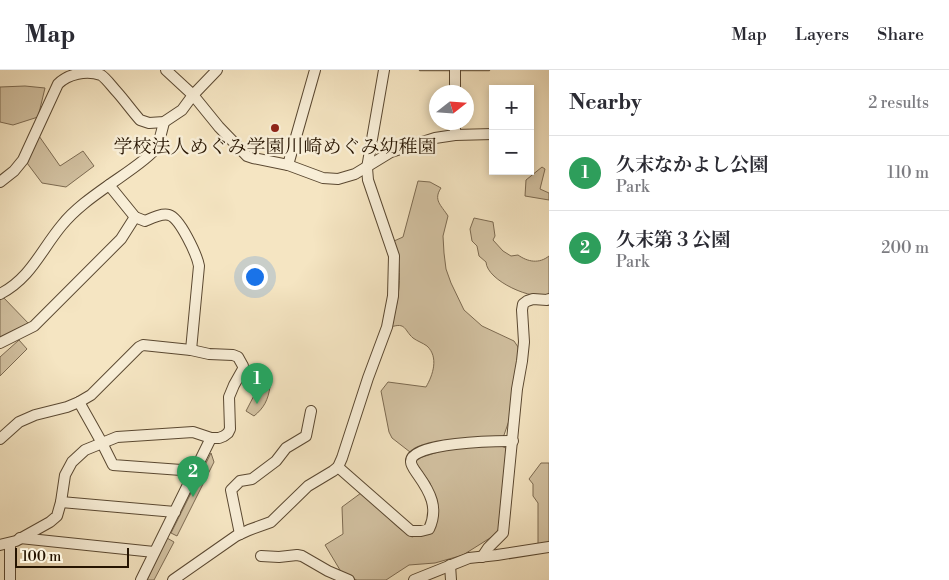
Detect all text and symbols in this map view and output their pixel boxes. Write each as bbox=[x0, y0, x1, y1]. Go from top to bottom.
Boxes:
text: Map bbox=[25, 20, 75, 50]
text: Map bbox=[732, 23, 767, 46]
text: Layers bbox=[795, 23, 849, 46]
text: Share bbox=[877, 23, 924, 46]
north arrow bbox=[429, 85, 474, 130]
map controls bbox=[489, 85, 534, 175]
button: + bbox=[489, 85, 534, 130]
text: Nearby bbox=[569, 90, 642, 116]
text: 2 results bbox=[868, 93, 929, 113]
marker: 学校法人めぐみ学園川崎めぐみ幼稚園 bbox=[269, 122, 281, 134]
button: − bbox=[489, 130, 534, 175]
place label: 学校法人めぐみ学園川崎めぐみ幼稚園 bbox=[113, 135, 437, 159]
text: 久末なかよし公園 bbox=[616, 153, 768, 177]
text: 1 bbox=[581, 163, 589, 183]
text: 110 m bbox=[887, 163, 929, 183]
text: Park bbox=[616, 177, 649, 197]
text: 久末第３公園 bbox=[616, 228, 730, 252]
text: 2 bbox=[580, 238, 590, 258]
text: 200 m bbox=[881, 238, 929, 258]
text: Park bbox=[616, 252, 649, 272]
your location bbox=[242, 264, 268, 290]
pin: 1 bbox=[241, 363, 273, 404]
pin: 2 bbox=[177, 456, 209, 497]
scale bar bbox=[15, 545, 129, 568]
text: 100 m bbox=[22, 548, 61, 566]

